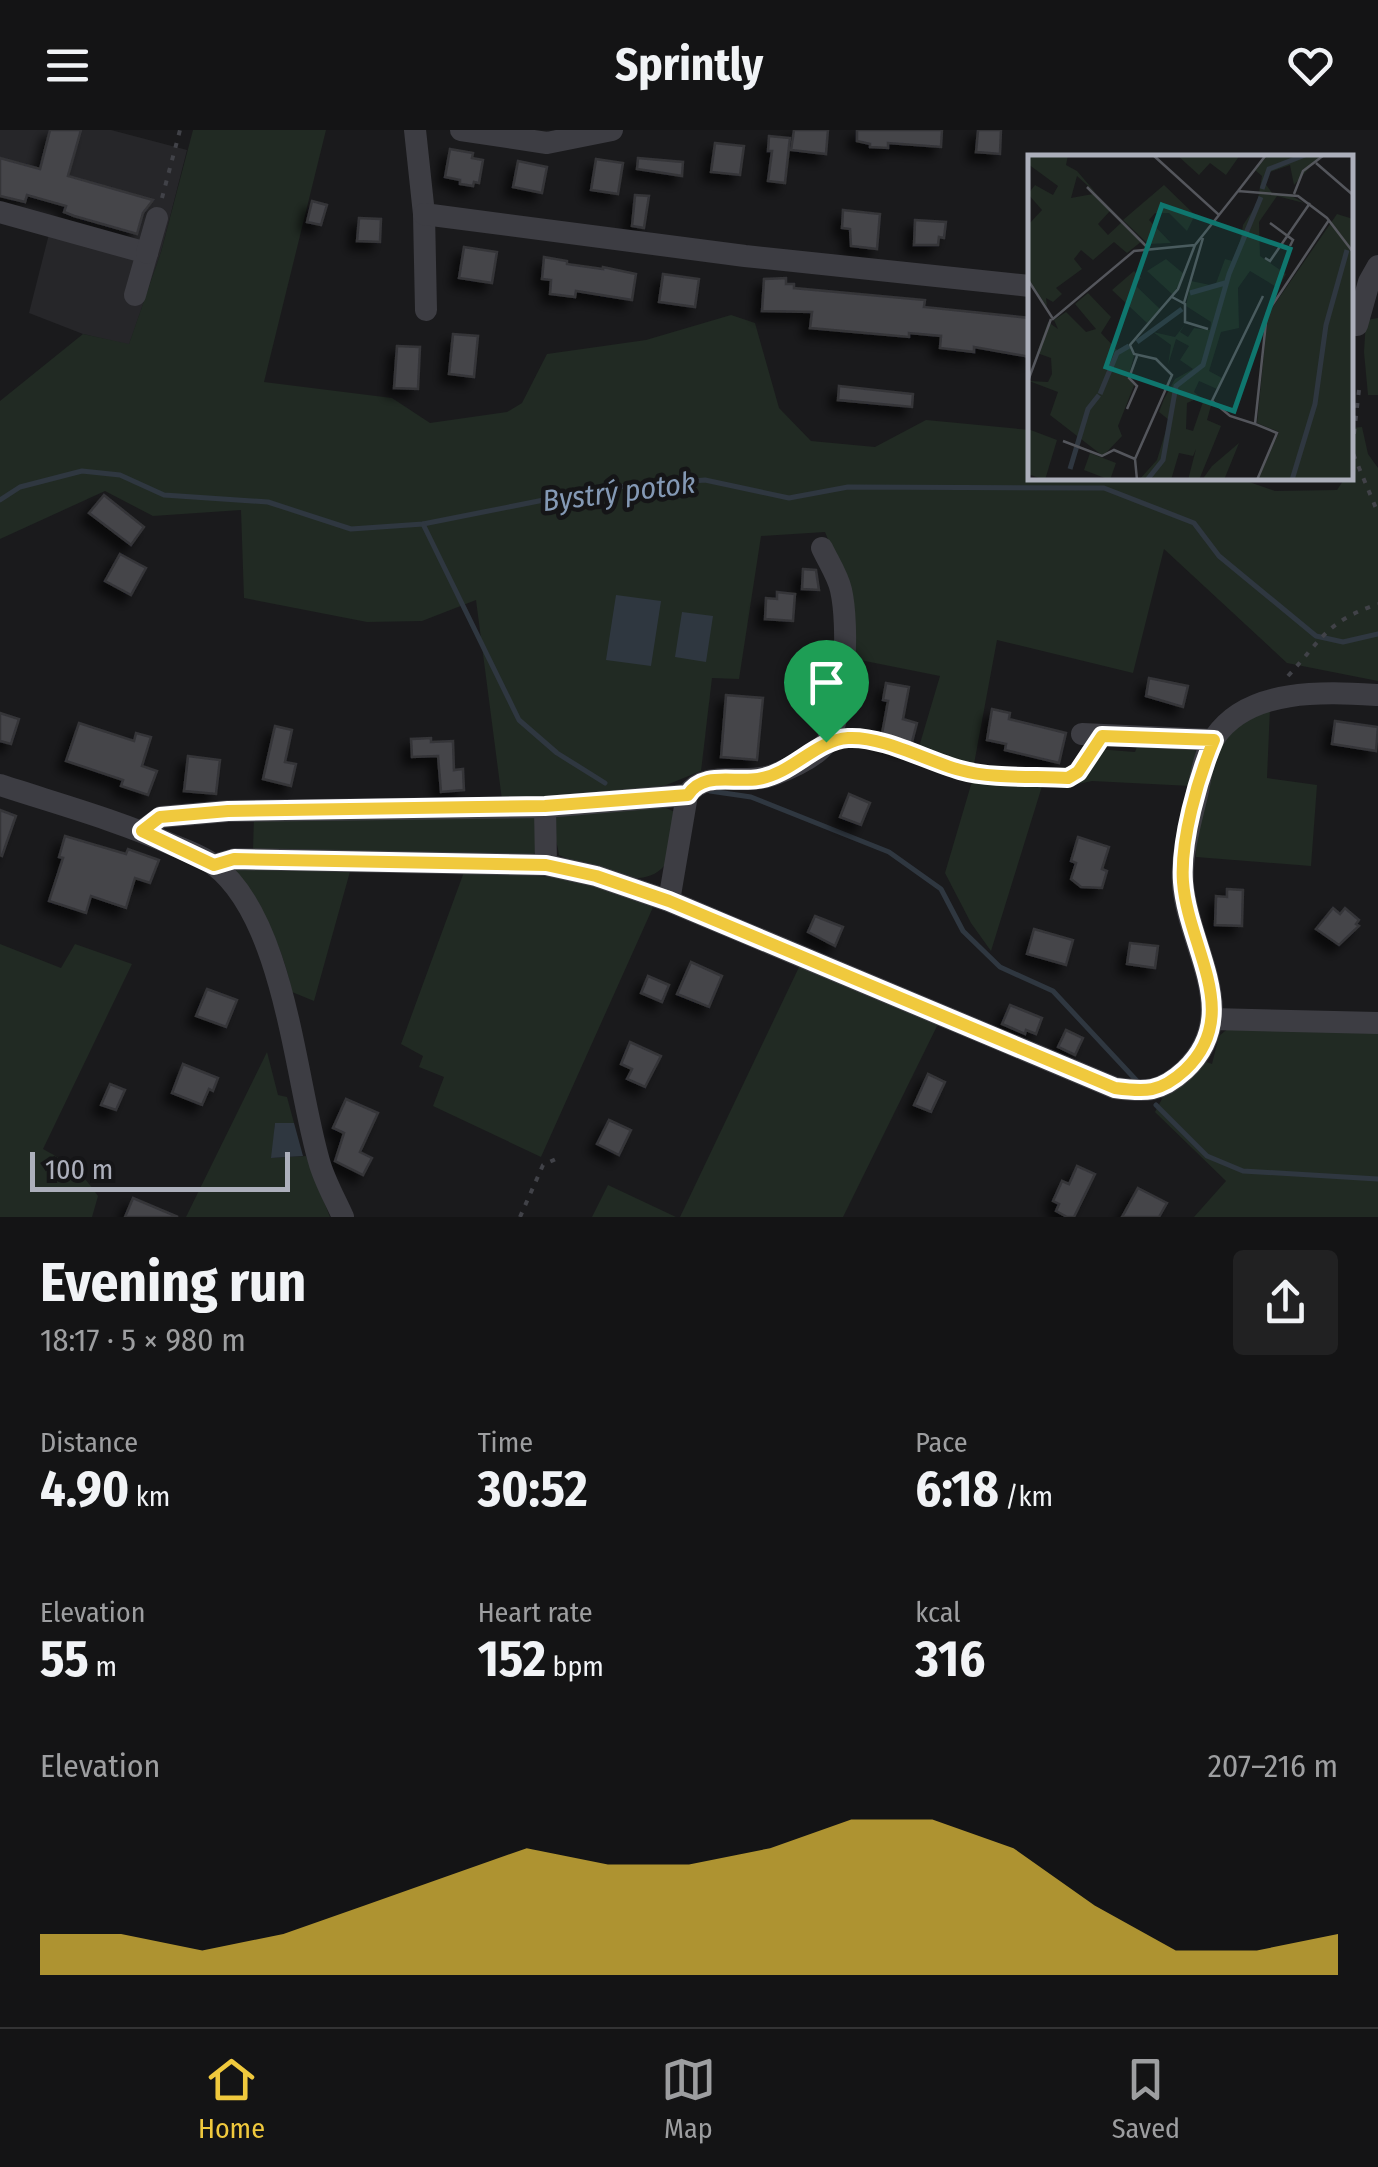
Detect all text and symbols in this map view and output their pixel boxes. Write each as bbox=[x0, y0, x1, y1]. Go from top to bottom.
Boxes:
icon: menu bbox=[40, 38, 95, 93]
text: Sprintly bbox=[615, 38, 763, 92]
icon: heart bbox=[1283, 38, 1338, 93]
inset map bbox=[1028, 155, 1353, 480]
water label: Bystrý potok bbox=[540, 465, 698, 519]
pin bbox=[784, 640, 869, 743]
icon: arrive bbox=[799, 655, 854, 710]
scale bar bbox=[30, 1147, 290, 1192]
text: 100 m bbox=[45, 1153, 113, 1186]
text: Evening run bbox=[40, 1250, 306, 1316]
button: share bbox=[1233, 1250, 1338, 1355]
text: 18:17 · 5 × 980 m bbox=[40, 1321, 246, 1359]
text: Distance bbox=[40, 1426, 138, 1459]
text: Time bbox=[478, 1426, 533, 1459]
text: Pace bbox=[915, 1426, 968, 1459]
text: 4.90 bbox=[40, 1459, 129, 1519]
text: 30:52 bbox=[478, 1459, 588, 1519]
text: 6:18 bbox=[915, 1459, 999, 1519]
text: km bbox=[129, 1480, 170, 1513]
text: /km bbox=[999, 1480, 1053, 1513]
text: Elevation bbox=[40, 1596, 145, 1629]
text: Heart rate bbox=[478, 1596, 593, 1629]
text: kcal bbox=[915, 1596, 961, 1629]
text: 55 bbox=[40, 1629, 89, 1689]
text: 152 bbox=[478, 1629, 546, 1689]
text: 316 bbox=[915, 1629, 985, 1689]
text: m bbox=[89, 1650, 117, 1683]
text: bpm bbox=[546, 1650, 604, 1683]
text: Elevation bbox=[40, 1747, 160, 1785]
text: 207–216 m bbox=[1208, 1747, 1338, 1785]
tab: Home bbox=[198, 2052, 265, 2145]
tab: Map bbox=[661, 2052, 716, 2145]
tab: Saved bbox=[1112, 2052, 1180, 2145]

